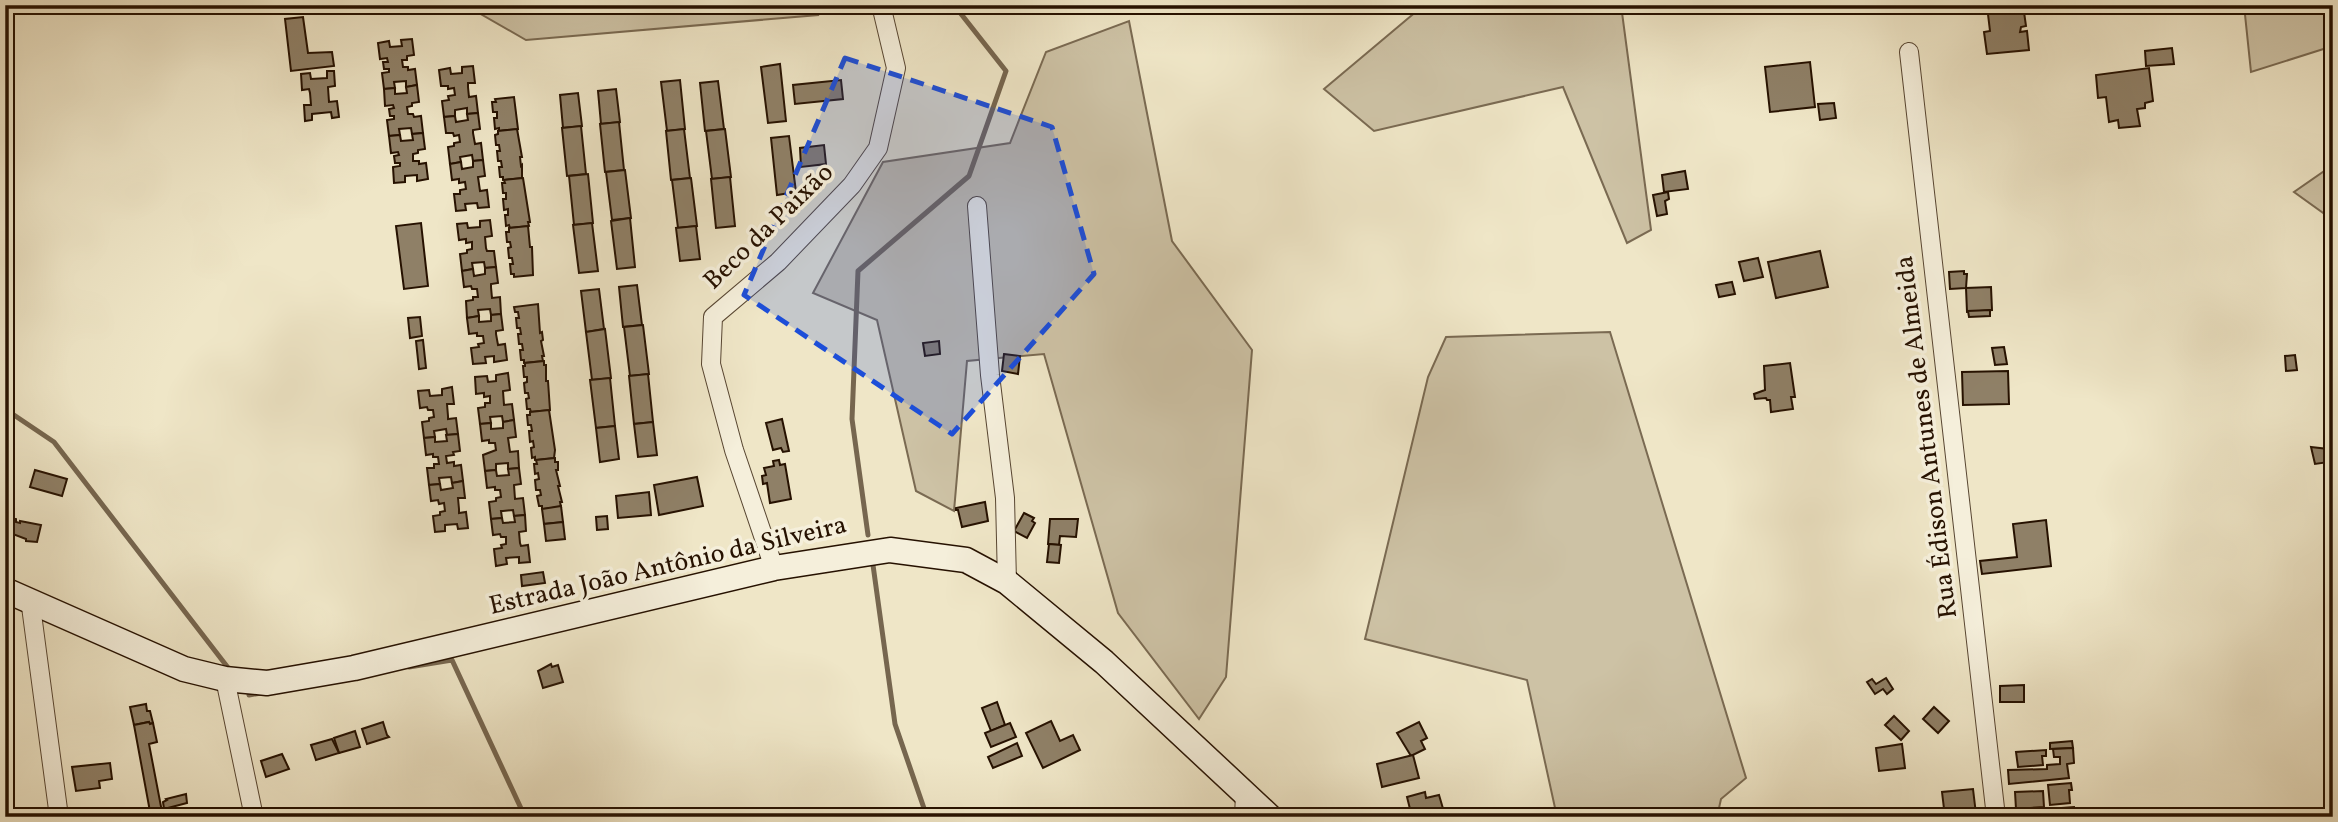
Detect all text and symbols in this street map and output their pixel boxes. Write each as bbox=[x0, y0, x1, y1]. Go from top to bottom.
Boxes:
street label: Beco da Paixão bbox=[696, 156, 842, 298]
street label: Rua Édison Antunes de Almeida bbox=[1887, 254, 1967, 620]
street label: Estrada João Antônio da Silveira bbox=[486, 507, 850, 625]

